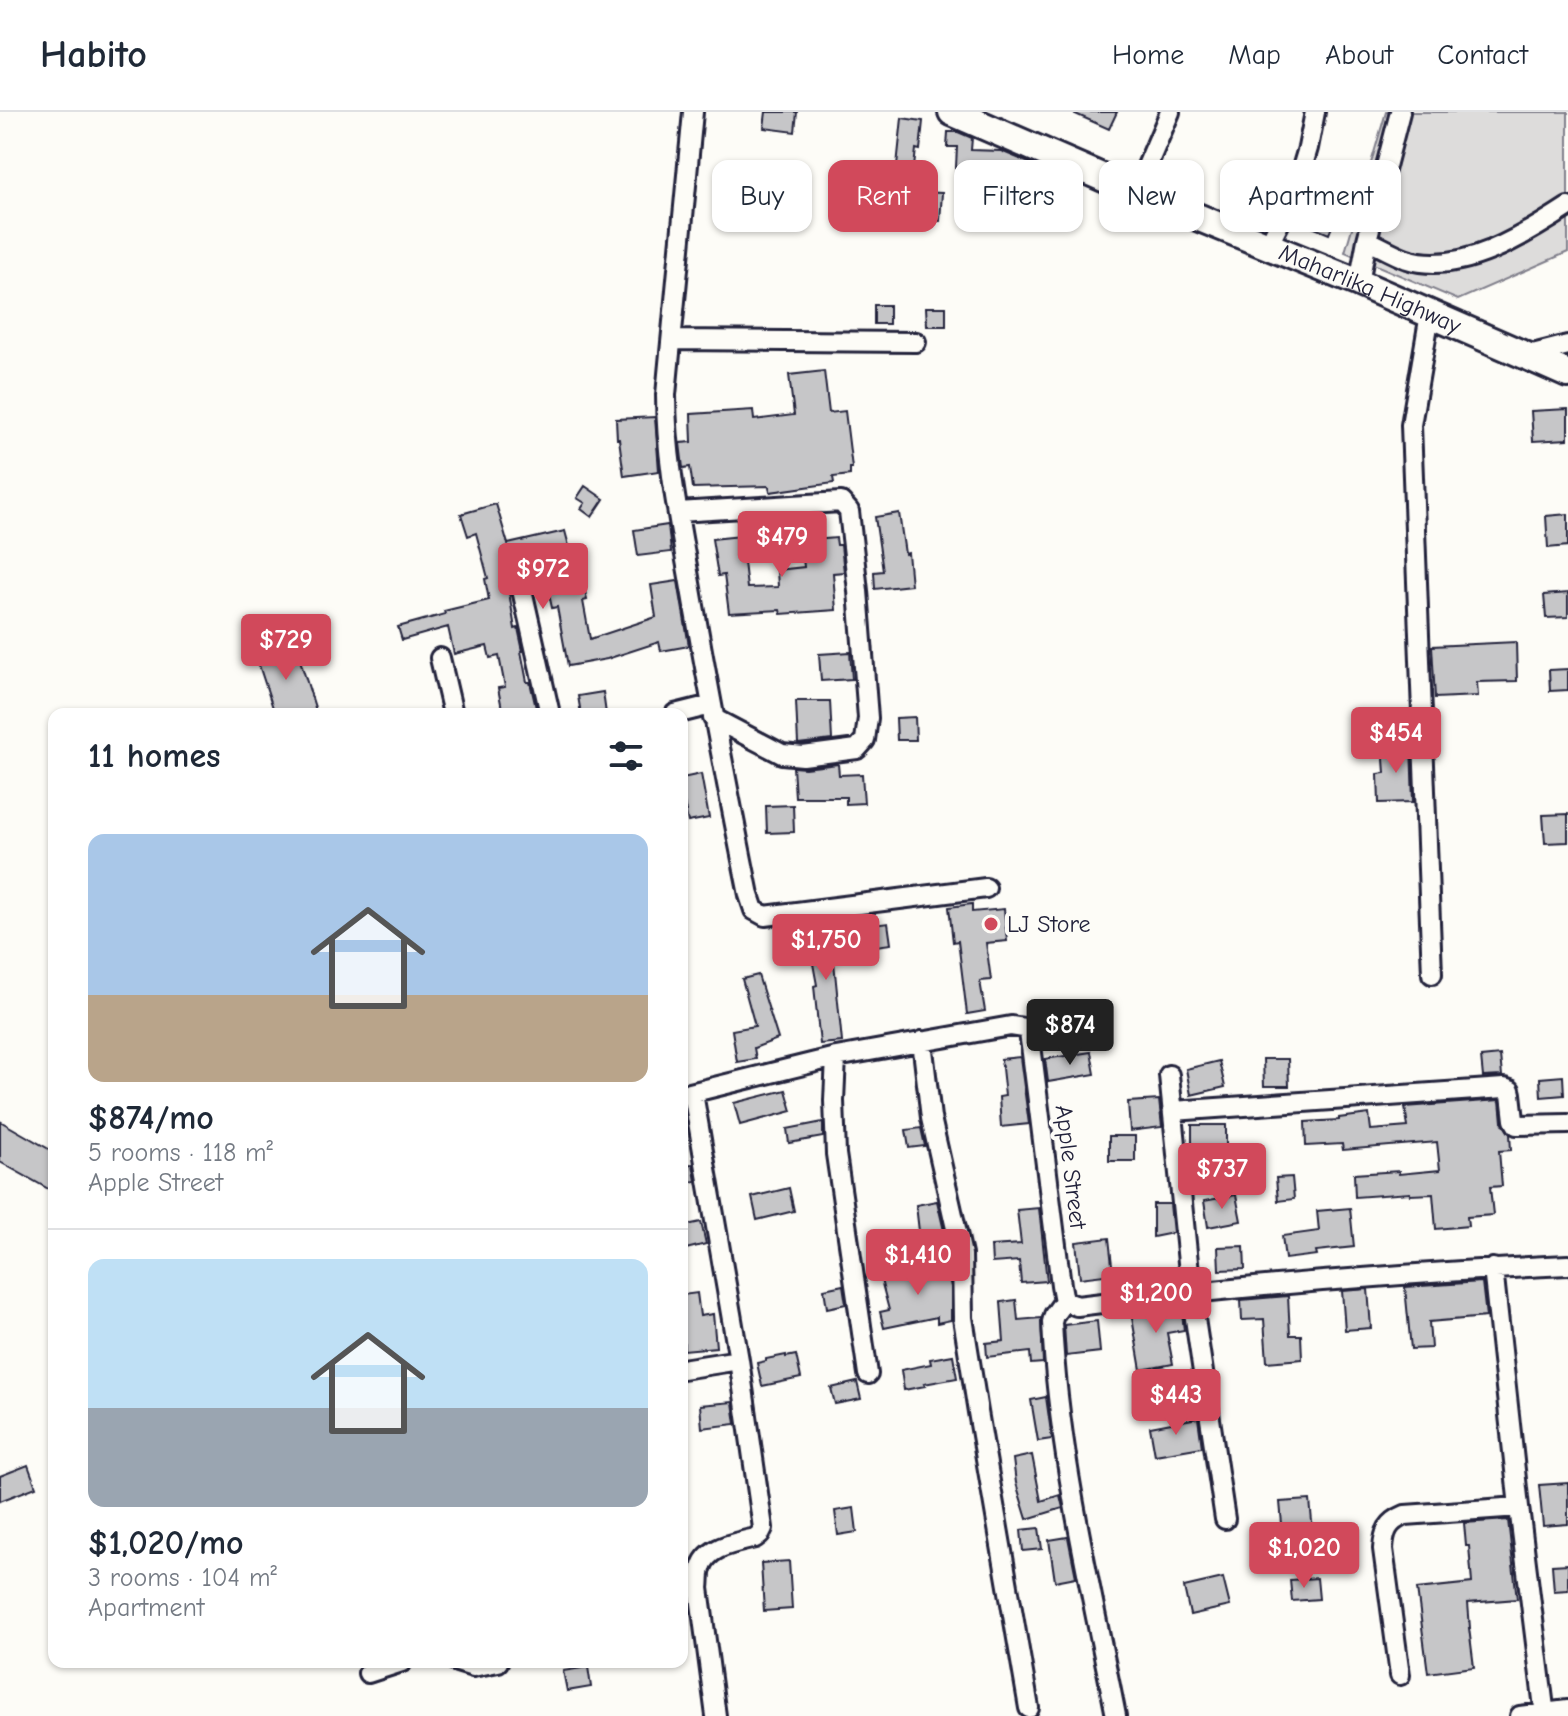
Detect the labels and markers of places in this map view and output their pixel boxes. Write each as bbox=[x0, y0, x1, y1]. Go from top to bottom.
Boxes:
pin: $479 bbox=[735, 511, 829, 579]
pin: $972 bbox=[496, 543, 590, 611]
pin: $729 bbox=[239, 614, 333, 682]
pin: $454 bbox=[1349, 707, 1443, 775]
place label: LJ Store bbox=[1007, 910, 1090, 938]
pin: $1,750 bbox=[761, 914, 891, 982]
marker: LJ Store bbox=[982, 915, 1000, 933]
pin: $874 bbox=[1023, 999, 1117, 1067]
pin: $737 bbox=[1175, 1143, 1269, 1211]
pin: $1,410 bbox=[853, 1229, 983, 1297]
pin: $1,200 bbox=[1091, 1267, 1221, 1335]
pin: $443 bbox=[1129, 1369, 1223, 1437]
pin: $1,020 bbox=[1239, 1522, 1369, 1590]

